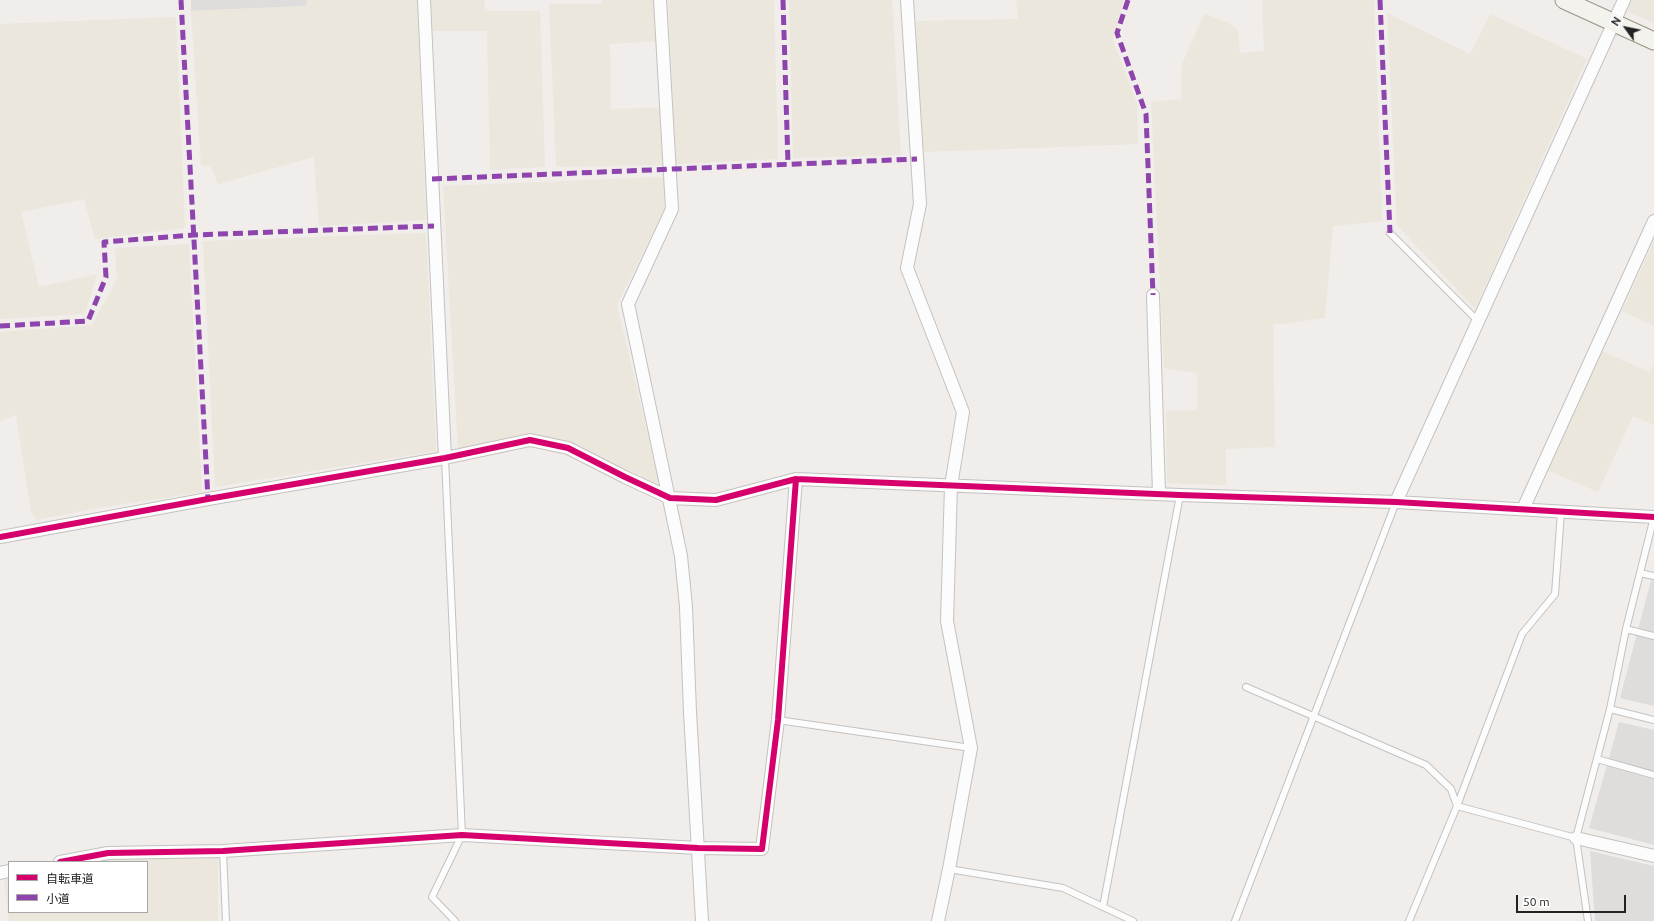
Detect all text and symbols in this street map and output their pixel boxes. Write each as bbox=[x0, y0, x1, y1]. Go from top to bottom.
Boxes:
north arrow bbox=[1606, 8, 1646, 48]
text: N bbox=[1609, 15, 1623, 28]
legend bbox=[8, 861, 148, 913]
text: 自転車道 bbox=[46, 872, 94, 885]
scale bar bbox=[1518, 887, 1628, 913]
text: 小道 bbox=[46, 892, 70, 905]
text: 50 m bbox=[1523, 895, 1550, 908]

